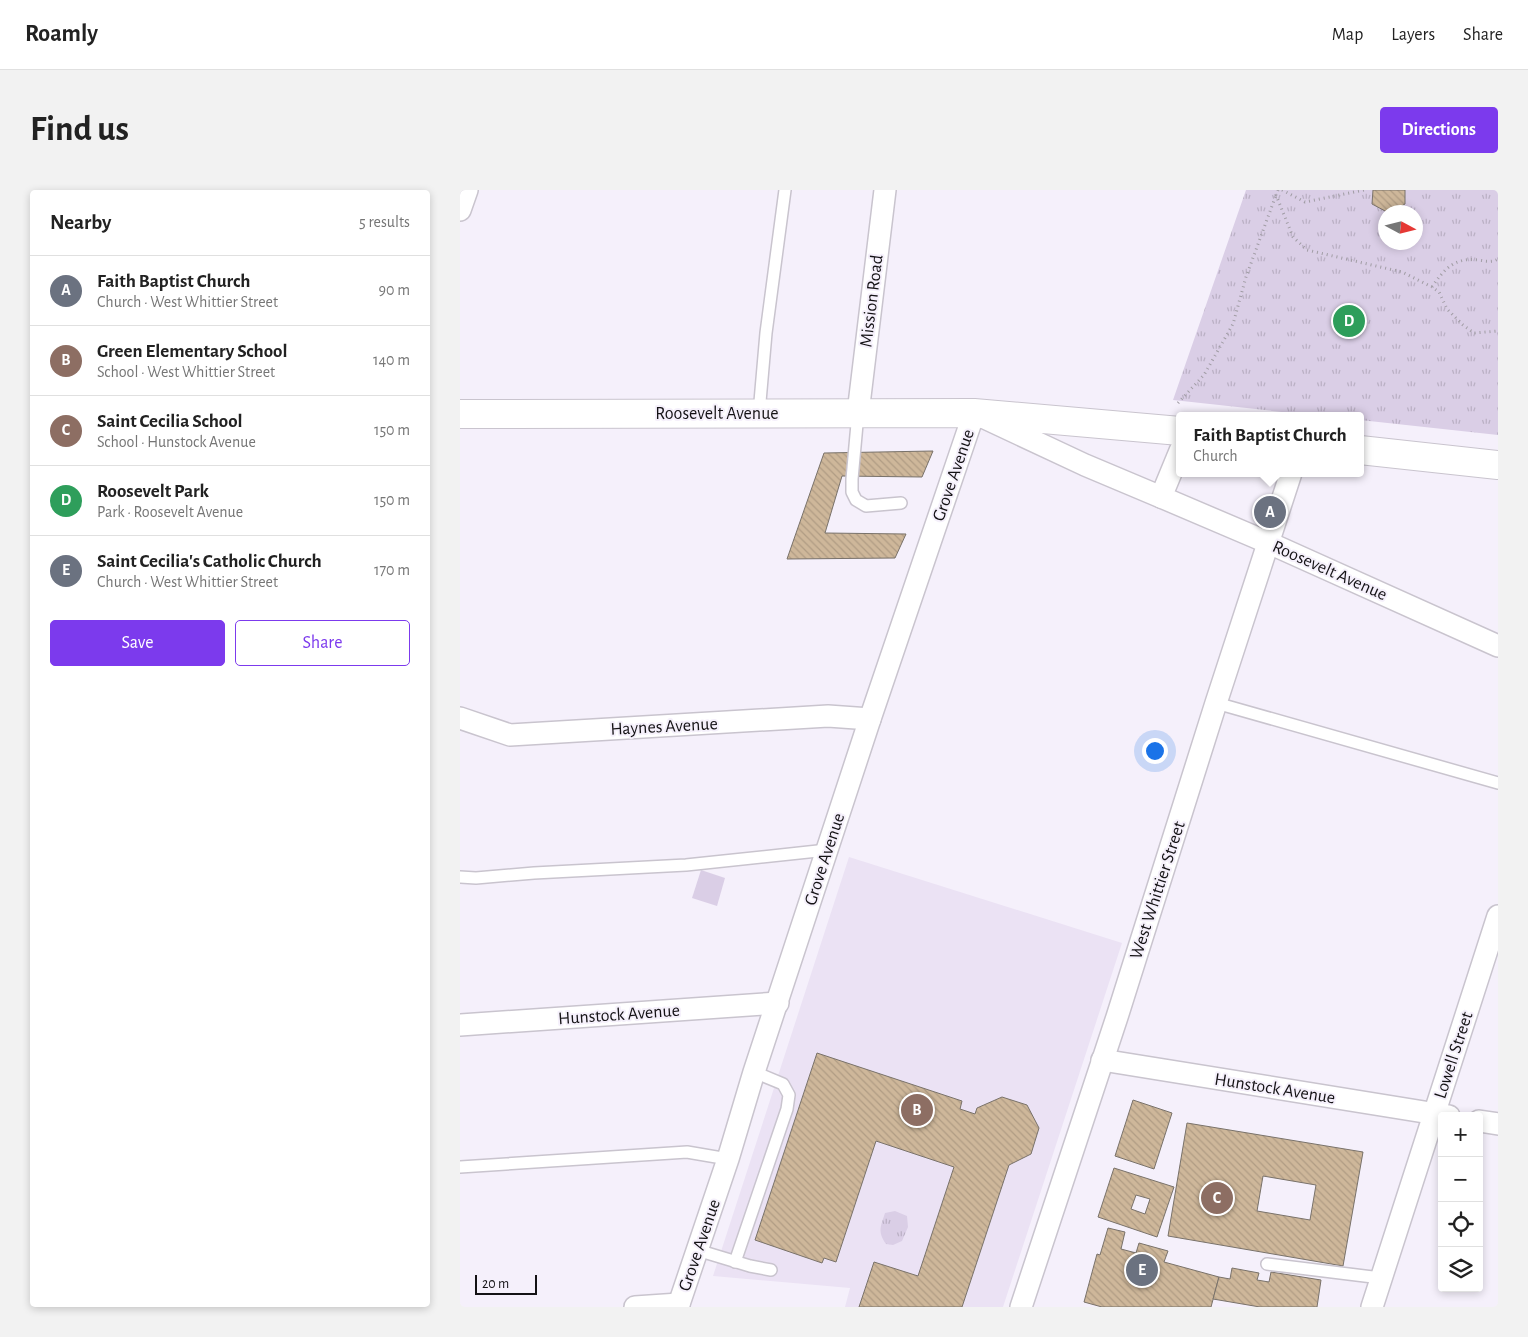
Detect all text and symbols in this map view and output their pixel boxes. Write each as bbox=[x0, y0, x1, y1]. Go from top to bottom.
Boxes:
text: Roamly bbox=[25, 22, 98, 46]
text: Map bbox=[1332, 26, 1363, 44]
text: Layers bbox=[1391, 26, 1435, 44]
text: Share bbox=[1463, 26, 1503, 44]
button: Directions bbox=[1380, 107, 1498, 153]
text: Find us bbox=[30, 112, 129, 147]
north arrow bbox=[1378, 205, 1423, 250]
text: Nearby bbox=[50, 212, 111, 233]
text: 5 results bbox=[359, 214, 410, 230]
street label: Mission Road bbox=[857, 254, 887, 348]
text: Faith Baptist Church bbox=[97, 272, 250, 291]
text: A bbox=[61, 282, 71, 298]
text: 90 m bbox=[379, 282, 410, 298]
text: Church · West Whittier Street bbox=[97, 294, 278, 310]
pin: D bbox=[1333, 302, 1365, 340]
text: Green Elementary School bbox=[97, 342, 287, 361]
text: B bbox=[61, 352, 71, 368]
text: 140 m bbox=[373, 352, 410, 368]
text: School · West Whittier Street bbox=[97, 364, 275, 380]
street label: Roosevelt Avenue bbox=[655, 405, 779, 423]
text: Saint Cecilia School bbox=[97, 412, 243, 431]
popup bbox=[1176, 412, 1364, 477]
text: C bbox=[62, 422, 70, 438]
text: 150 m bbox=[374, 422, 410, 438]
text: Faith Baptist Church bbox=[1193, 426, 1347, 445]
street label: Grove Avenue bbox=[930, 427, 978, 524]
text: School · Hunstock Avenue bbox=[97, 434, 256, 450]
text: Church bbox=[1193, 448, 1238, 464]
text: Roosevelt Park bbox=[97, 482, 209, 501]
text: D bbox=[61, 492, 71, 508]
text: 150 m bbox=[374, 492, 410, 508]
pin: A bbox=[1254, 493, 1286, 531]
text: Park · Roosevelt Avenue bbox=[97, 504, 243, 520]
street label: Roosevelt Avenue bbox=[1270, 538, 1390, 604]
text: Saint Cecilia's Catholic Church bbox=[97, 552, 322, 571]
text: E bbox=[62, 562, 70, 578]
text: 170 m bbox=[374, 562, 410, 578]
text: Church · West Whittier Street bbox=[97, 574, 278, 590]
button: Save bbox=[50, 620, 225, 666]
button: Share bbox=[235, 620, 410, 666]
street label: Haynes Avenue bbox=[610, 715, 718, 739]
your location bbox=[1142, 738, 1168, 764]
street label: Grove Avenue bbox=[802, 811, 848, 908]
street label: West Whittier Street bbox=[1127, 819, 1189, 961]
street label: Hunstock Avenue bbox=[558, 1002, 681, 1028]
street label: Lowell Street bbox=[1431, 1009, 1477, 1101]
street label: Hunstock Avenue bbox=[1213, 1071, 1337, 1107]
pin: B bbox=[901, 1091, 933, 1129]
map controls bbox=[1438, 1112, 1483, 1292]
button: + bbox=[1438, 1112, 1483, 1157]
button: − bbox=[1438, 1157, 1483, 1202]
pin: C bbox=[1201, 1179, 1233, 1217]
street label: Grove Avenue bbox=[676, 1197, 724, 1294]
button: locate bbox=[1438, 1202, 1483, 1247]
button: layers bbox=[1438, 1247, 1483, 1292]
pin: E bbox=[1126, 1251, 1158, 1289]
scale bar bbox=[475, 1272, 538, 1295]
text: 20 m bbox=[482, 1277, 509, 1291]

